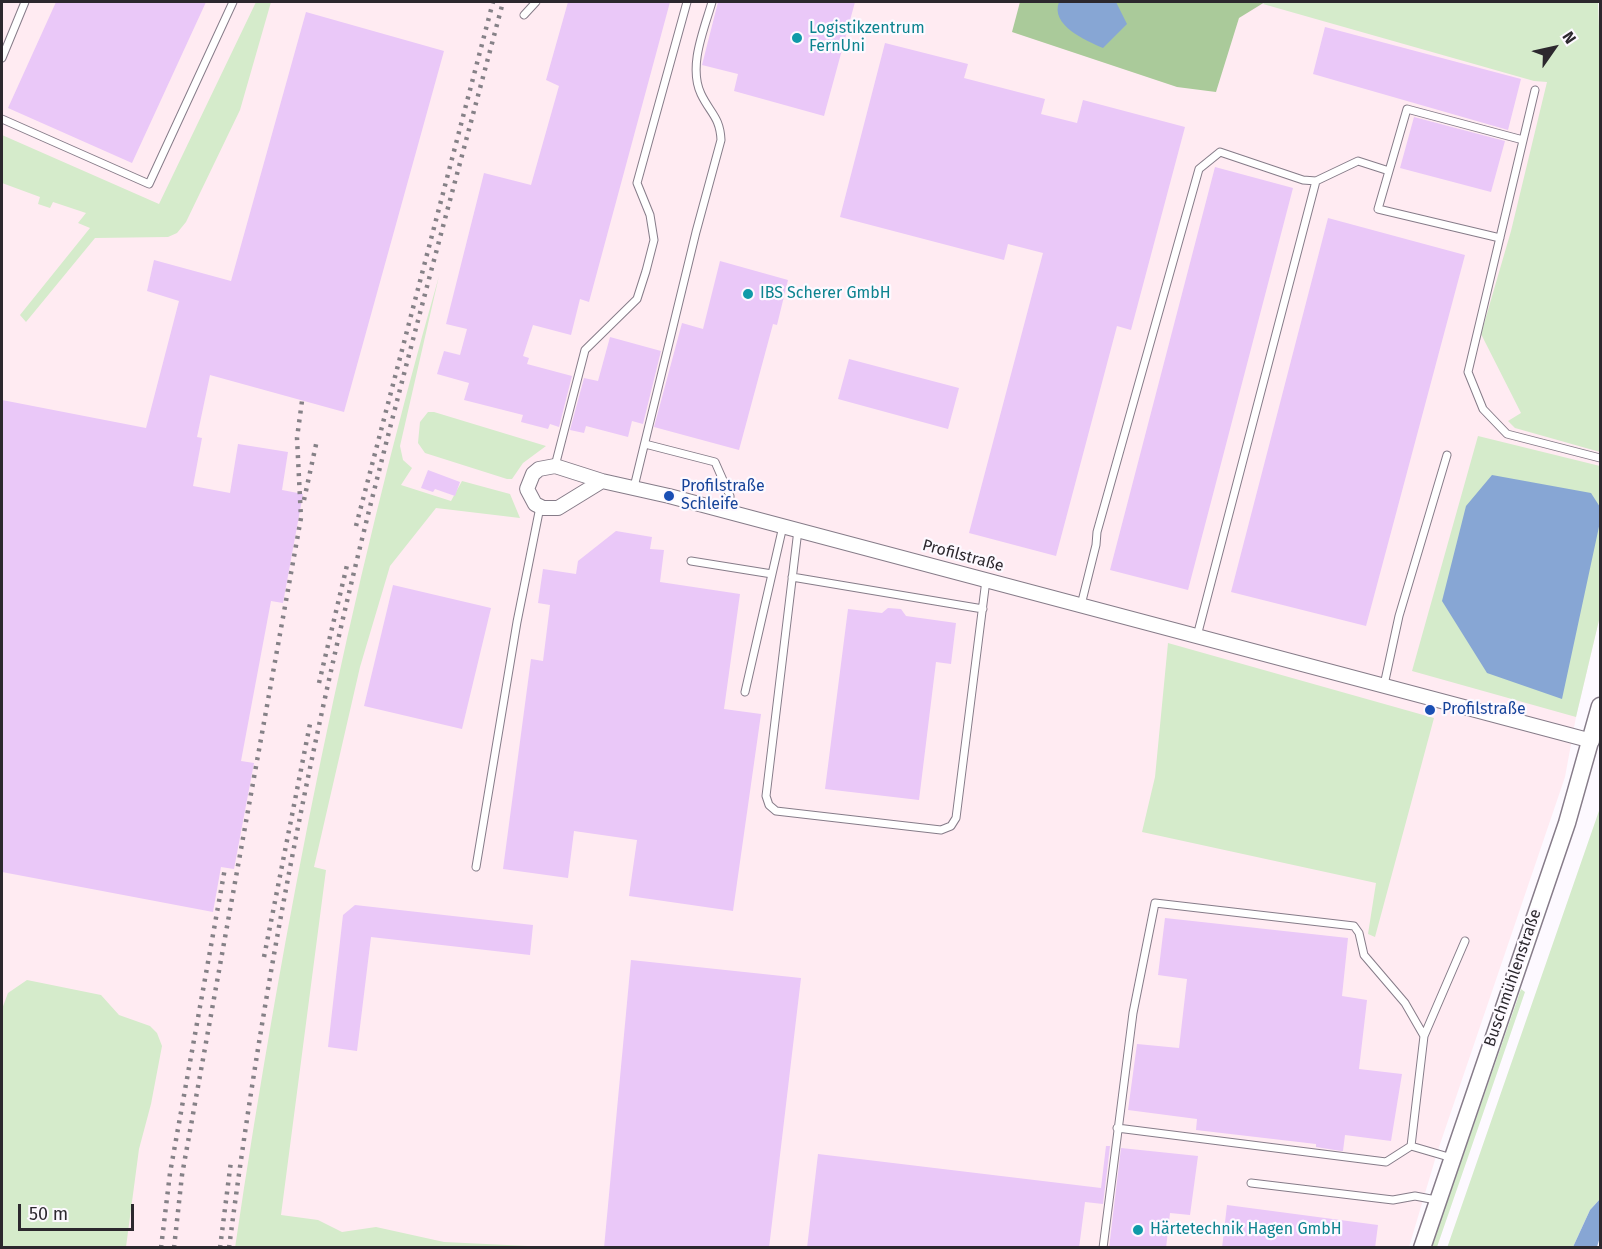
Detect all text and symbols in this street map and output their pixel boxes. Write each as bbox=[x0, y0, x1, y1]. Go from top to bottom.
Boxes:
north arrow bbox=[1524, 18, 1584, 78]
place label: Logistikzentrum FernUni bbox=[809, 19, 925, 57]
text: N bbox=[1558, 28, 1580, 47]
marker: Logistikzentrum FernUni bbox=[790, 31, 804, 45]
place label: IBS Scherer GmbH bbox=[760, 284, 891, 304]
marker: IBS Scherer GmbH bbox=[741, 287, 755, 301]
place label: Profilstraße Schleife bbox=[681, 477, 765, 515]
marker: Profilstraße Schleife bbox=[662, 489, 676, 503]
street label: Profilstraße bbox=[920, 536, 1006, 576]
place label: Profilstraße bbox=[1442, 700, 1526, 720]
marker: Profilstraße bbox=[1423, 703, 1437, 717]
street label: Buschmühlenstraße bbox=[1480, 907, 1546, 1049]
scale bar bbox=[21, 1192, 136, 1230]
text: 50 m bbox=[29, 1203, 68, 1225]
place label: Härtetechnik Hagen GmbH bbox=[1150, 1220, 1342, 1240]
marker: Härtetechnik Hagen GmbH bbox=[1131, 1223, 1145, 1237]

